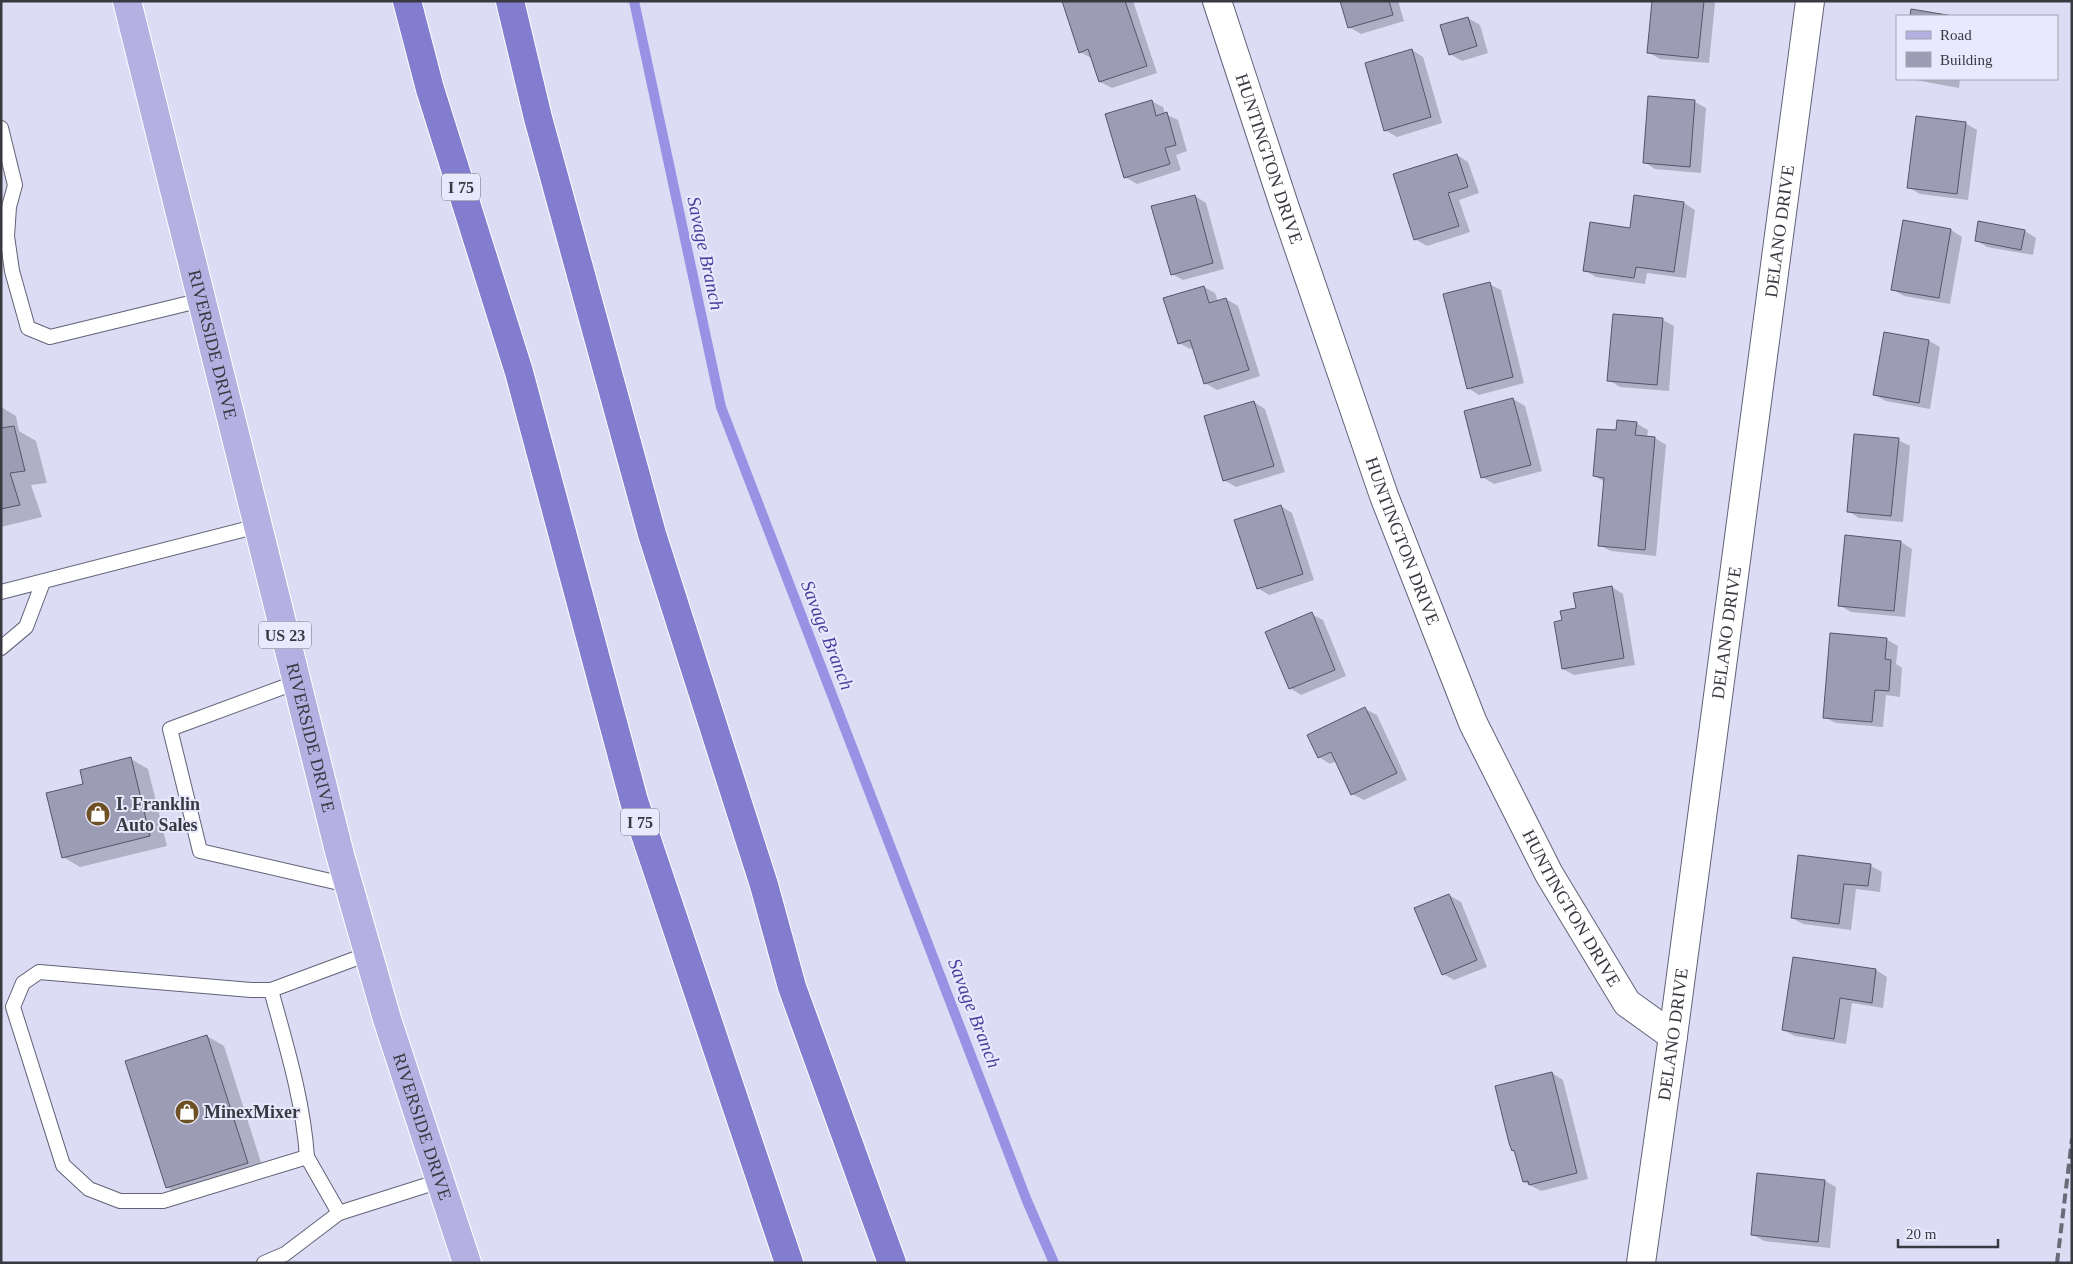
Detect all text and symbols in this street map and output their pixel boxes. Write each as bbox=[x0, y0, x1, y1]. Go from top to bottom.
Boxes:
legend bbox=[1896, 15, 2058, 80]
text: Road bbox=[1940, 27, 1972, 43]
text: Building bbox=[1940, 52, 1993, 68]
street label: HUNTINGTON DRIVE bbox=[1231, 71, 1307, 246]
street label: DELANO DRIVE bbox=[1761, 164, 1798, 299]
road number: I 75 bbox=[442, 173, 480, 200]
water label: Savage Branch bbox=[683, 194, 728, 312]
street label: RIVERSIDE DRIVE bbox=[184, 268, 241, 421]
street label: HUNTINGTON DRIVE bbox=[1361, 454, 1444, 628]
street label: DELANO DRIVE bbox=[1708, 565, 1745, 700]
water label: Savage Branch bbox=[797, 577, 858, 693]
road number: US 23 bbox=[259, 622, 311, 648]
street label: RIVERSIDE DRIVE bbox=[282, 661, 339, 814]
place label: I. Franklin Auto Sales bbox=[116, 794, 200, 835]
shop icon: I. Franklin Auto Sales bbox=[85, 801, 111, 827]
road number: I 75 bbox=[621, 809, 659, 836]
street label: HUNTINGTON DRIVE bbox=[1518, 826, 1625, 990]
water label: Savage Branch bbox=[944, 955, 1005, 1071]
street label: DELANO DRIVE bbox=[1654, 967, 1692, 1102]
street label: RIVERSIDE DRIVE bbox=[389, 1051, 456, 1203]
shop icon: MinexMixer bbox=[174, 1099, 200, 1125]
place label: MinexMixer bbox=[204, 1102, 300, 1122]
scale bar bbox=[1898, 1216, 1998, 1248]
text: 20 m bbox=[1906, 1226, 1937, 1242]

